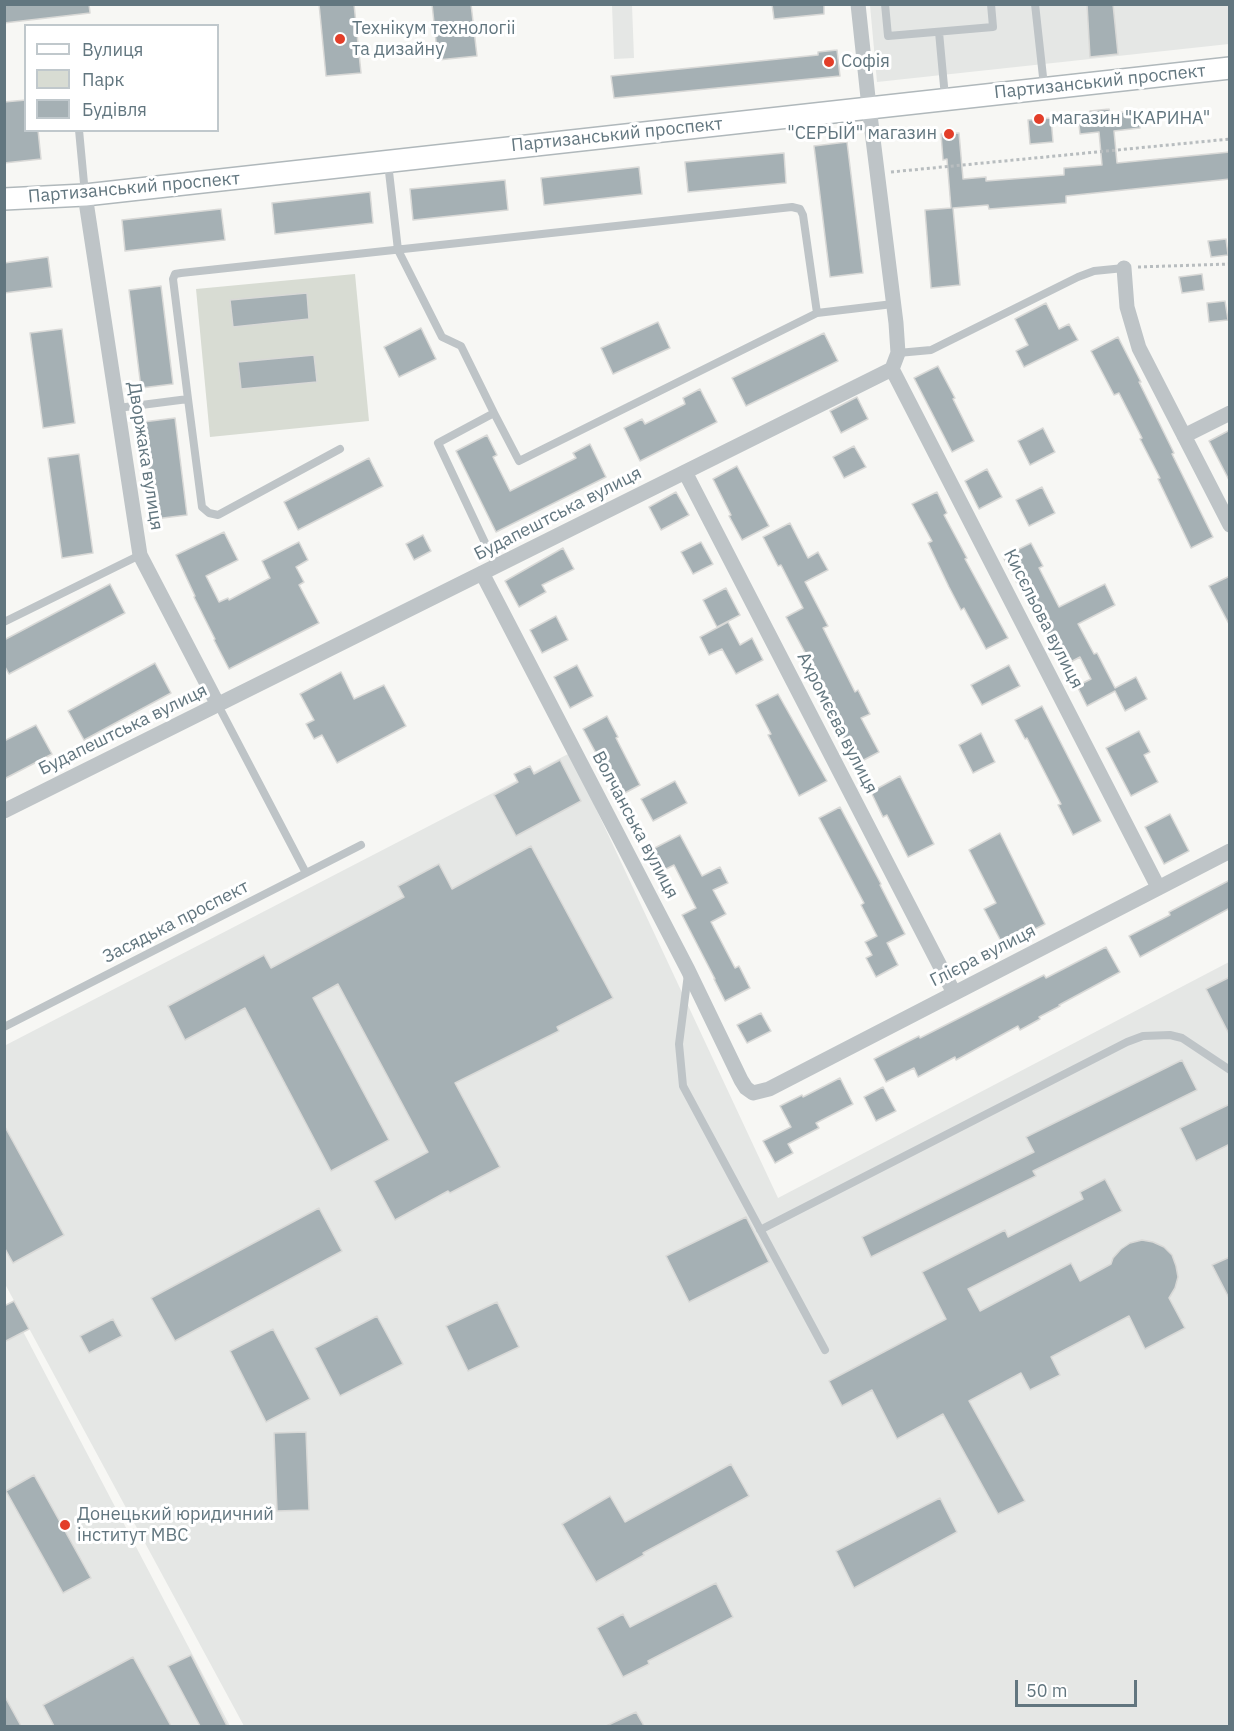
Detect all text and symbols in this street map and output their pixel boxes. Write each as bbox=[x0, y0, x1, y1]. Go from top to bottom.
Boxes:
place label: Технікум технологіі та дизайну bbox=[352, 18, 515, 60]
legend bbox=[24, 24, 219, 132]
marker: Технікум технологіі та дизайну bbox=[333, 32, 347, 46]
text: Вулиця bbox=[82, 38, 143, 61]
place label: Софія bbox=[841, 51, 890, 73]
marker: Софія bbox=[822, 55, 836, 69]
street label: Партизанський проспект bbox=[993, 60, 1207, 104]
text: Парк bbox=[82, 68, 124, 91]
text: Будівля bbox=[82, 98, 147, 121]
place label: магазин "КАРИНА" bbox=[1051, 108, 1210, 130]
marker: магазин "КАРИНА" bbox=[1032, 112, 1046, 126]
street label: Партизанський проспект bbox=[510, 113, 724, 157]
place label: "СЕРЫЙ" магазин bbox=[787, 123, 937, 145]
marker: "СЕРЫЙ" магазин bbox=[942, 127, 956, 141]
street label: Партизанський проспект bbox=[27, 168, 241, 208]
street label: Дворжака вулиця bbox=[123, 380, 167, 532]
street label: Будапештська вулиця bbox=[471, 462, 645, 566]
street label: Кисєльова вулиця bbox=[998, 546, 1088, 692]
street label: Ахромєєва вулиця bbox=[792, 649, 882, 797]
street label: Будапештська вулиця bbox=[35, 680, 211, 780]
street label: Волчанська вулиця bbox=[587, 748, 683, 902]
street label: Засядька проспект bbox=[99, 876, 253, 968]
street label: Глієра вулиця bbox=[927, 920, 1039, 992]
place label: Донецький юридичний інститут МВС bbox=[77, 1504, 274, 1546]
marker: Донецький юридичний інститут МВС bbox=[58, 1518, 72, 1532]
scale bar bbox=[1018, 1668, 1140, 1706]
text: 50 m bbox=[1026, 1679, 1068, 1702]

